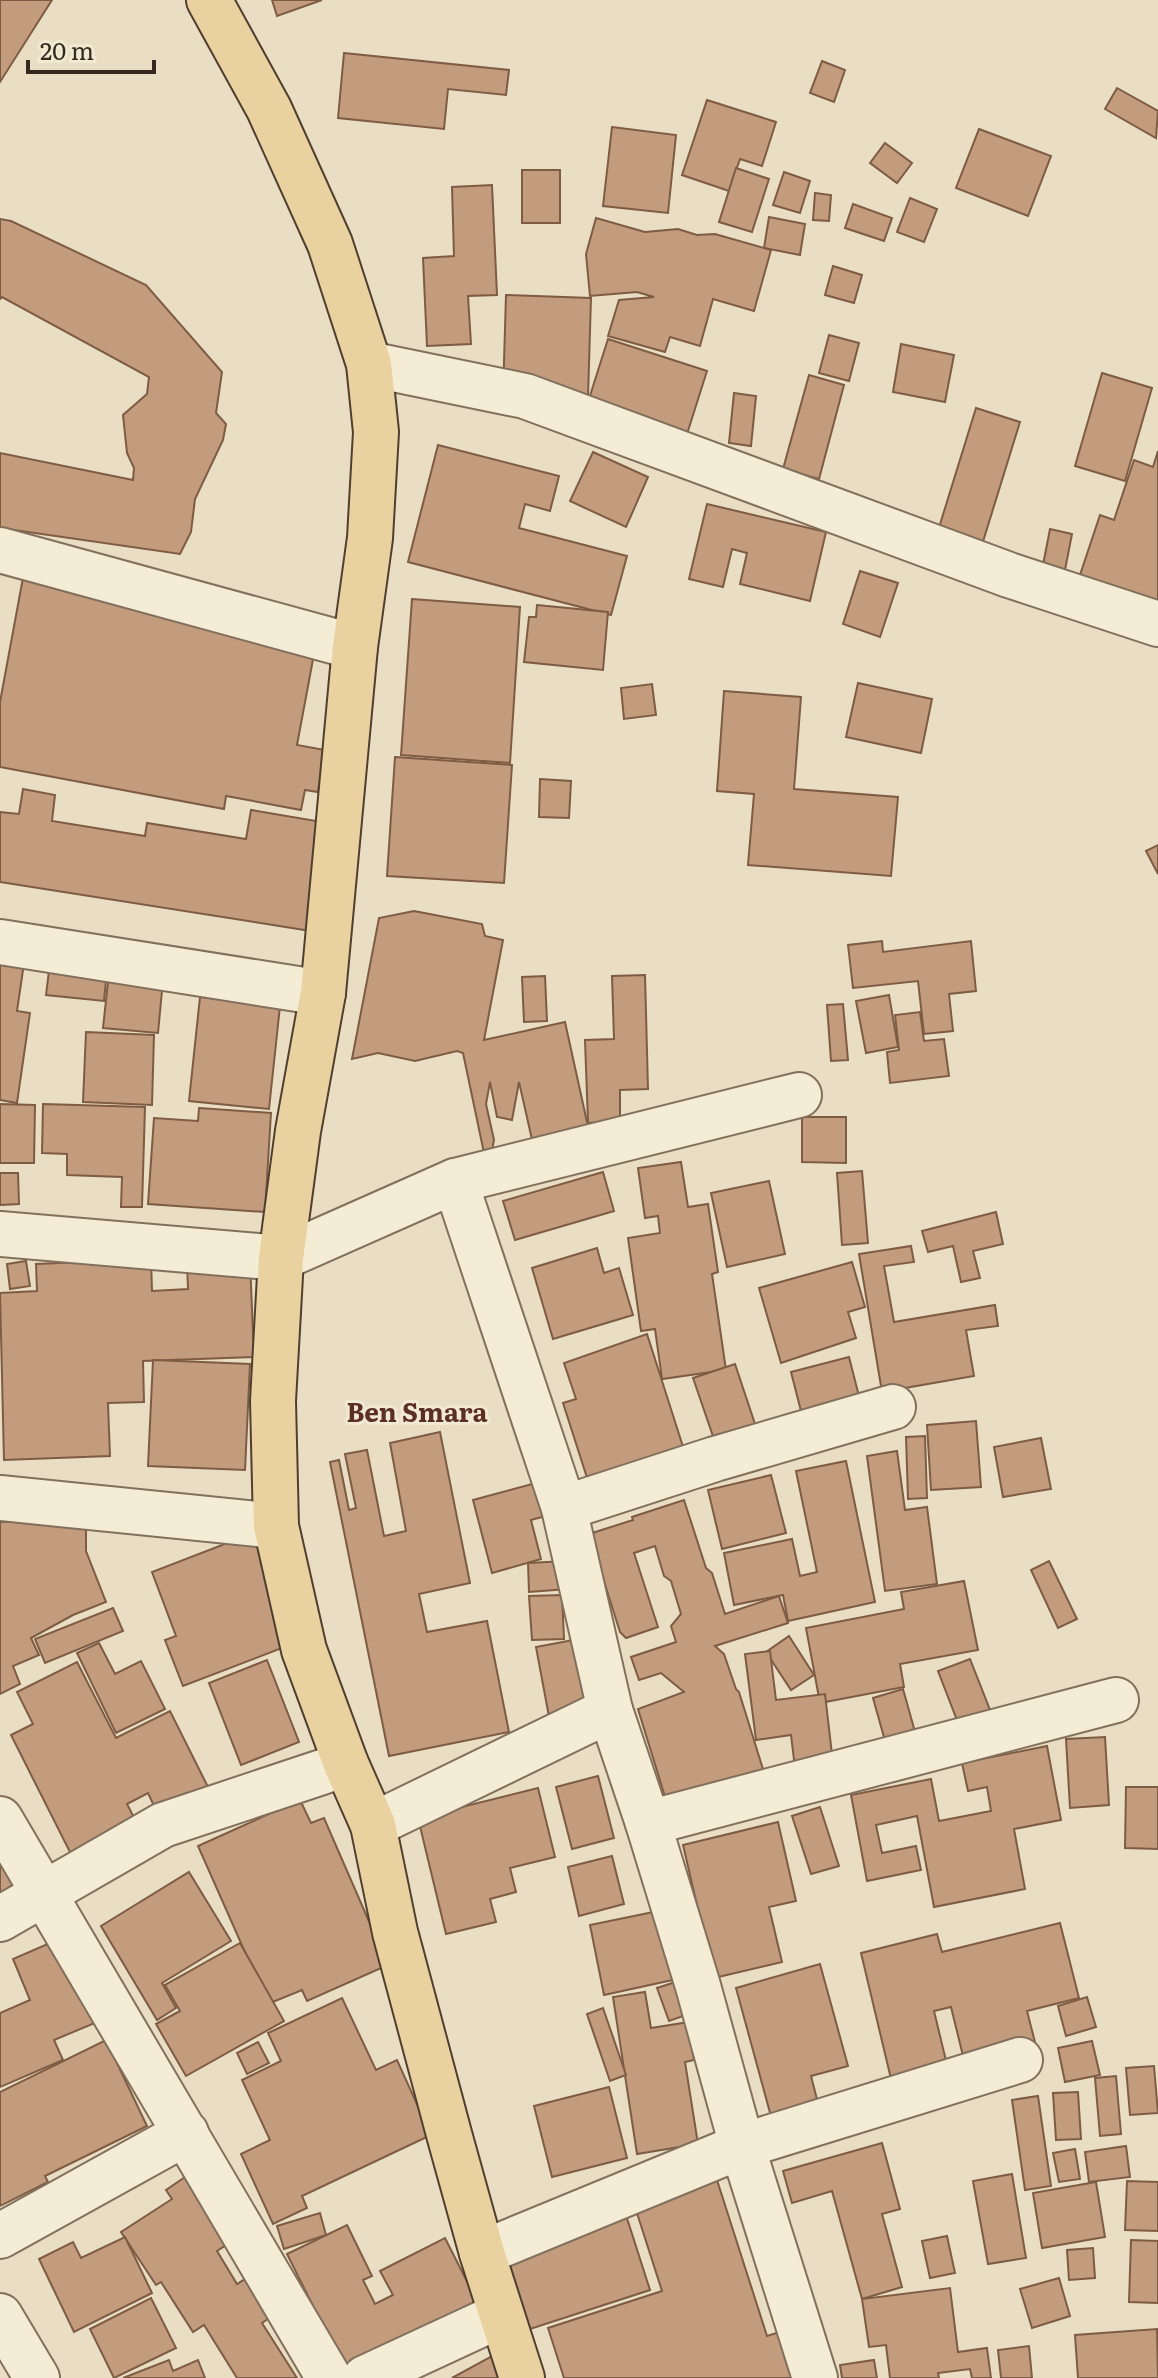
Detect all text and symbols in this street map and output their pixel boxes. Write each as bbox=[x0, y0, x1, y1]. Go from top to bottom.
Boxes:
scale bar bbox=[28, 24, 154, 74]
text: 20 m bbox=[40, 32, 94, 67]
district label: Ben Smara bbox=[346, 1391, 488, 1430]

